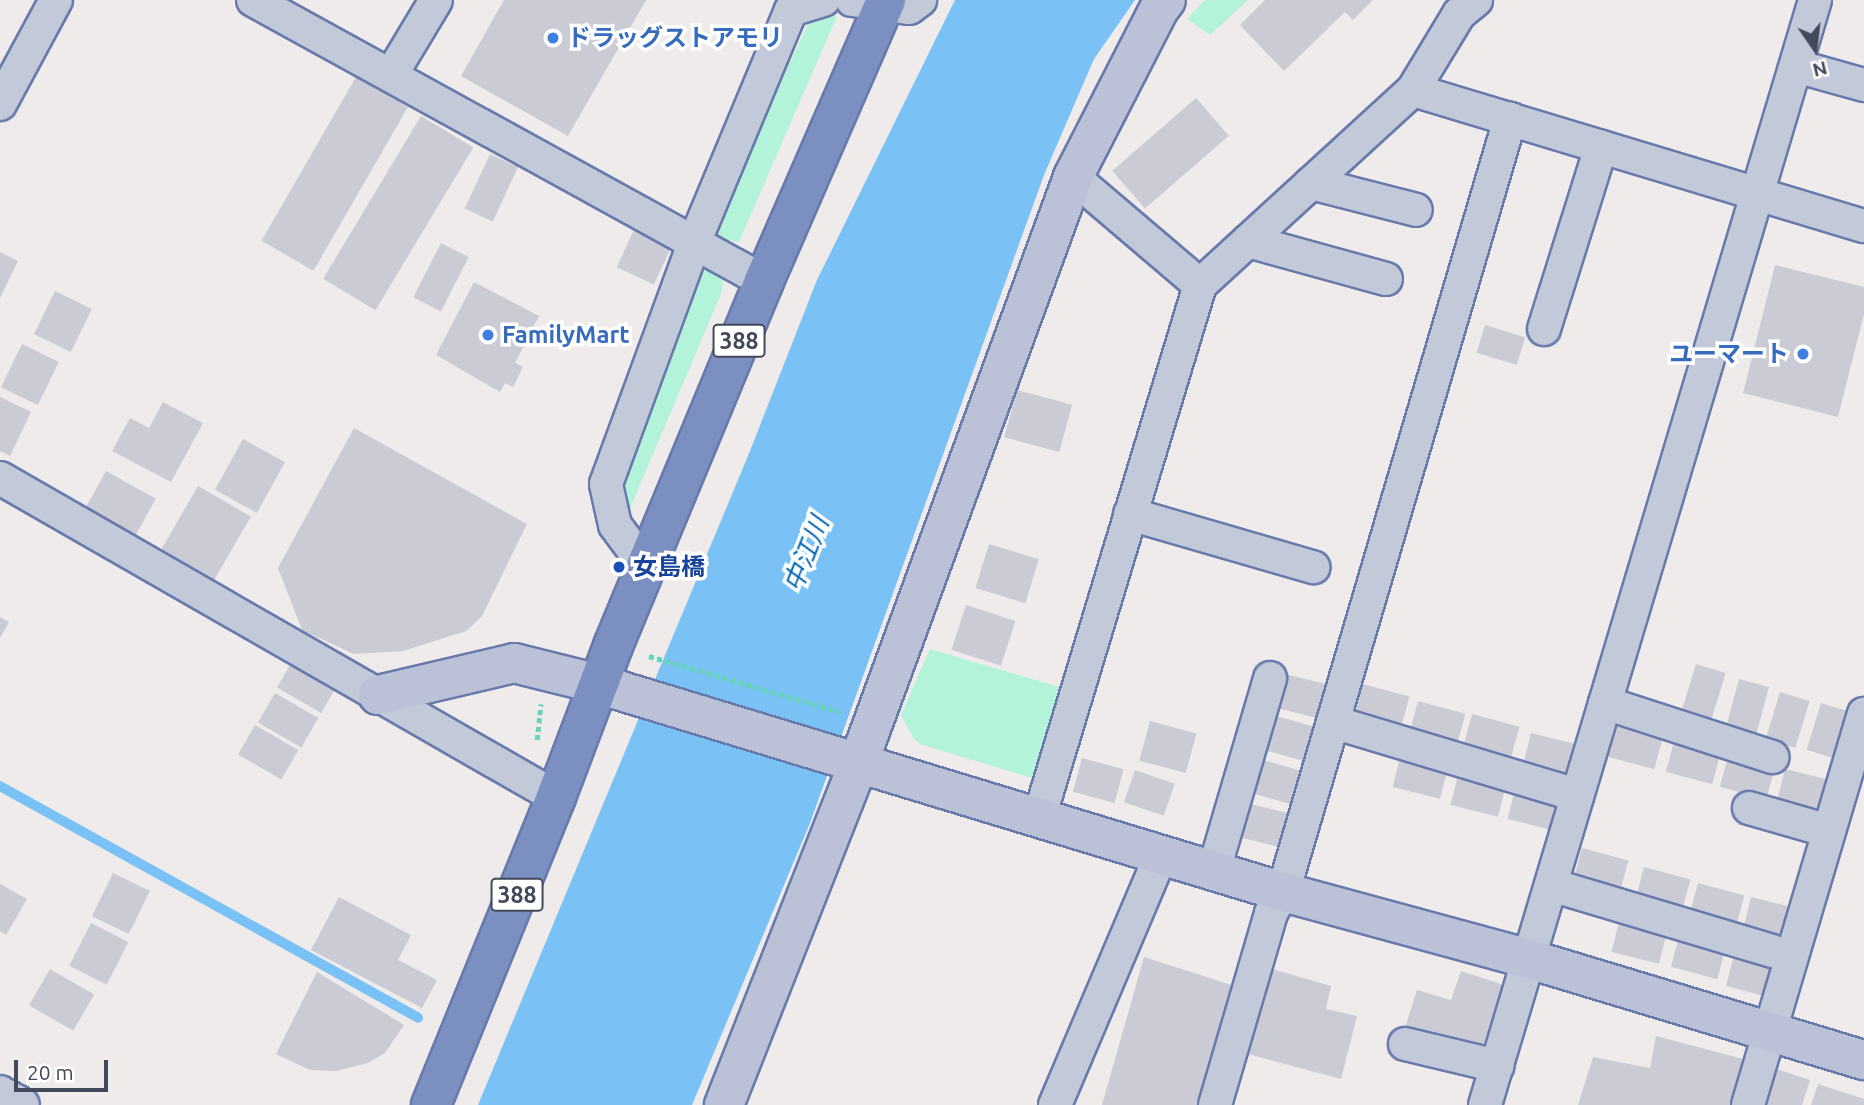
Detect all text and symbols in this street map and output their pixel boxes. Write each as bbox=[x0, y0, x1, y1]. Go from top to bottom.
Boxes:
north arrow bbox=[1780, 14, 1850, 84]
place label: ドラッグストアモリ bbox=[567, 24, 783, 52]
marker: ドラッグストアモリ bbox=[545, 30, 561, 46]
text: N bbox=[1811, 57, 1830, 82]
place label: FamilyMart bbox=[502, 321, 630, 349]
road number: 388 bbox=[711, 322, 767, 360]
marker: FamilyMart bbox=[480, 327, 496, 343]
place label: ユーマート bbox=[1669, 340, 1789, 368]
marker: ユーマート bbox=[1795, 346, 1811, 362]
water label: 中江川 bbox=[777, 512, 835, 596]
place label: 女島橋 bbox=[633, 553, 705, 581]
marker: 女島橋 bbox=[611, 559, 627, 575]
road number: 388 bbox=[489, 876, 545, 914]
scale bar bbox=[18, 1046, 112, 1090]
text: 20 m bbox=[27, 1060, 74, 1084]

